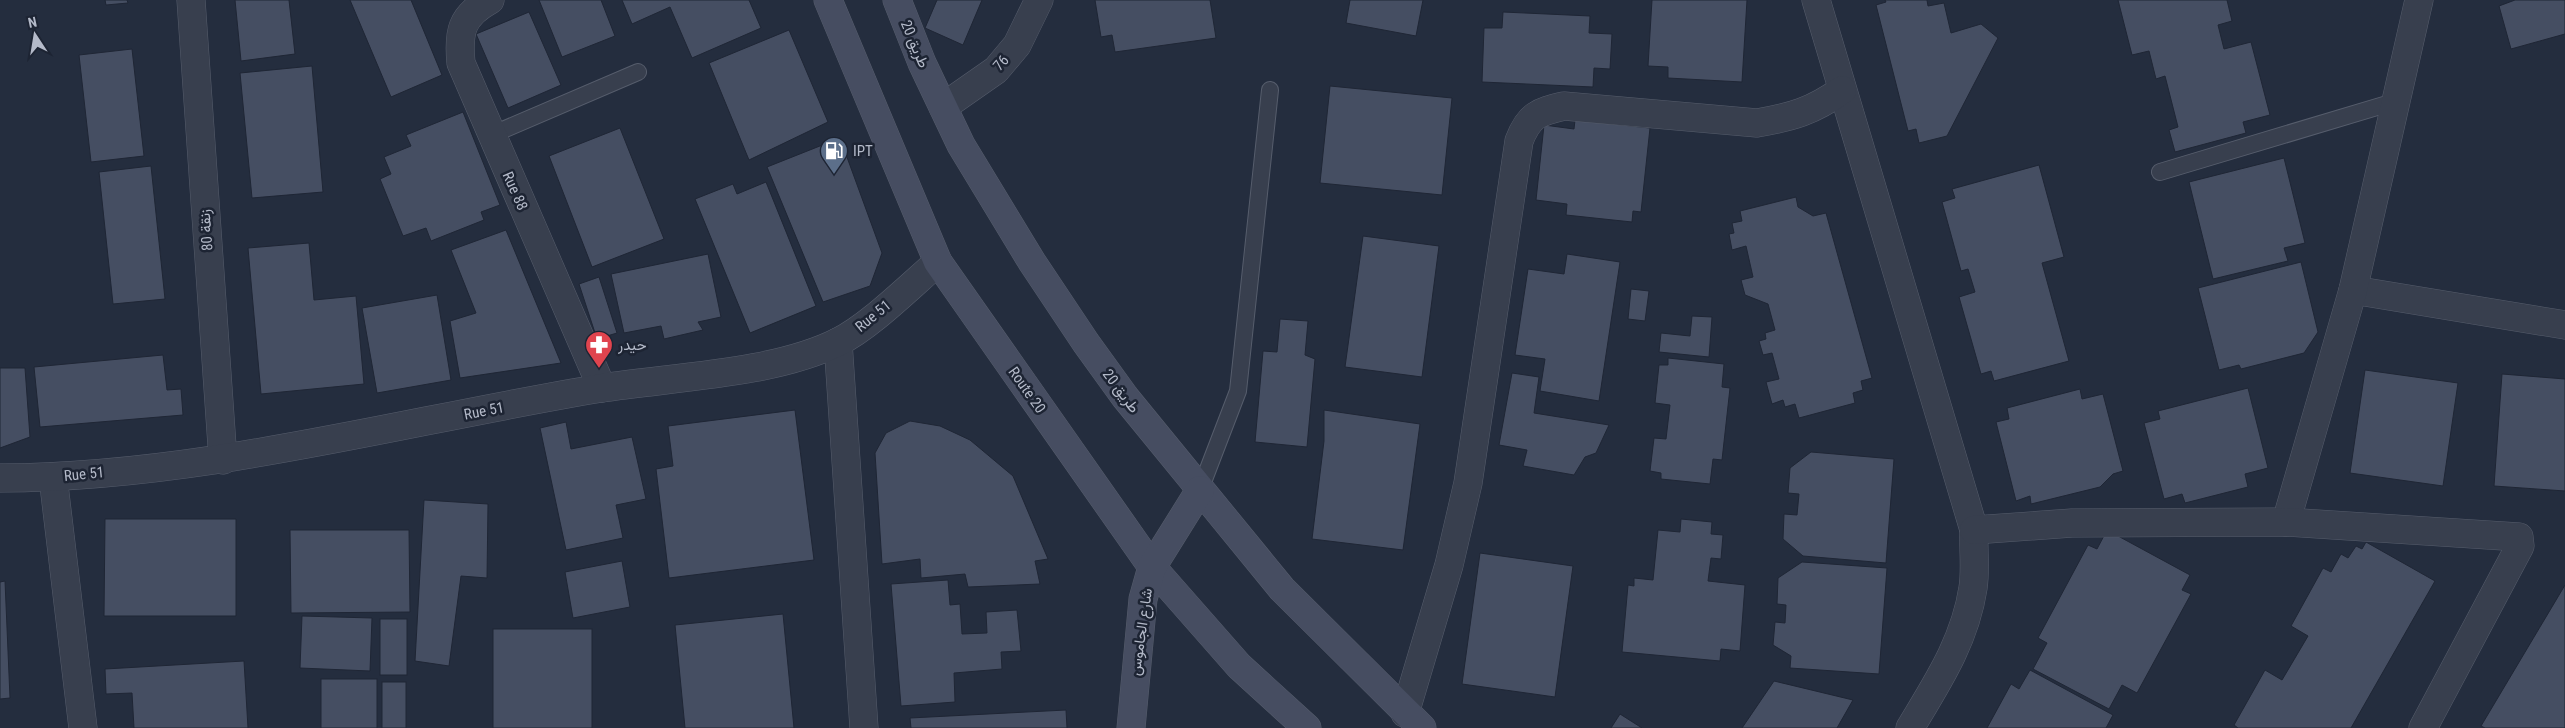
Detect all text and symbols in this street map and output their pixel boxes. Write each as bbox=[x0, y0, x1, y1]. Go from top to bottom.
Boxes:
north arrow bbox=[10, 10, 60, 60]
text: N bbox=[26, 14, 38, 31]
street label: طريق 20 bbox=[896, 17, 933, 71]
street label: 76 bbox=[989, 51, 1013, 75]
fuel station icon: IPT bbox=[819, 136, 849, 175]
place label: IPT bbox=[853, 142, 873, 160]
street label: Rue 88 bbox=[499, 169, 531, 213]
street label: زنقة 80 bbox=[196, 208, 216, 252]
street label: Rue 51 bbox=[852, 296, 894, 336]
pharmacy icon: حيدر bbox=[584, 330, 614, 369]
place label: حيدر bbox=[617, 336, 647, 354]
street label: Route 20 bbox=[1005, 363, 1049, 417]
street label: طريق 20 bbox=[1098, 366, 1143, 417]
street label: Rue 51 bbox=[462, 398, 506, 424]
street label: Rue 51 bbox=[63, 463, 105, 485]
street label: شارع الجاموس bbox=[1126, 587, 1158, 677]

